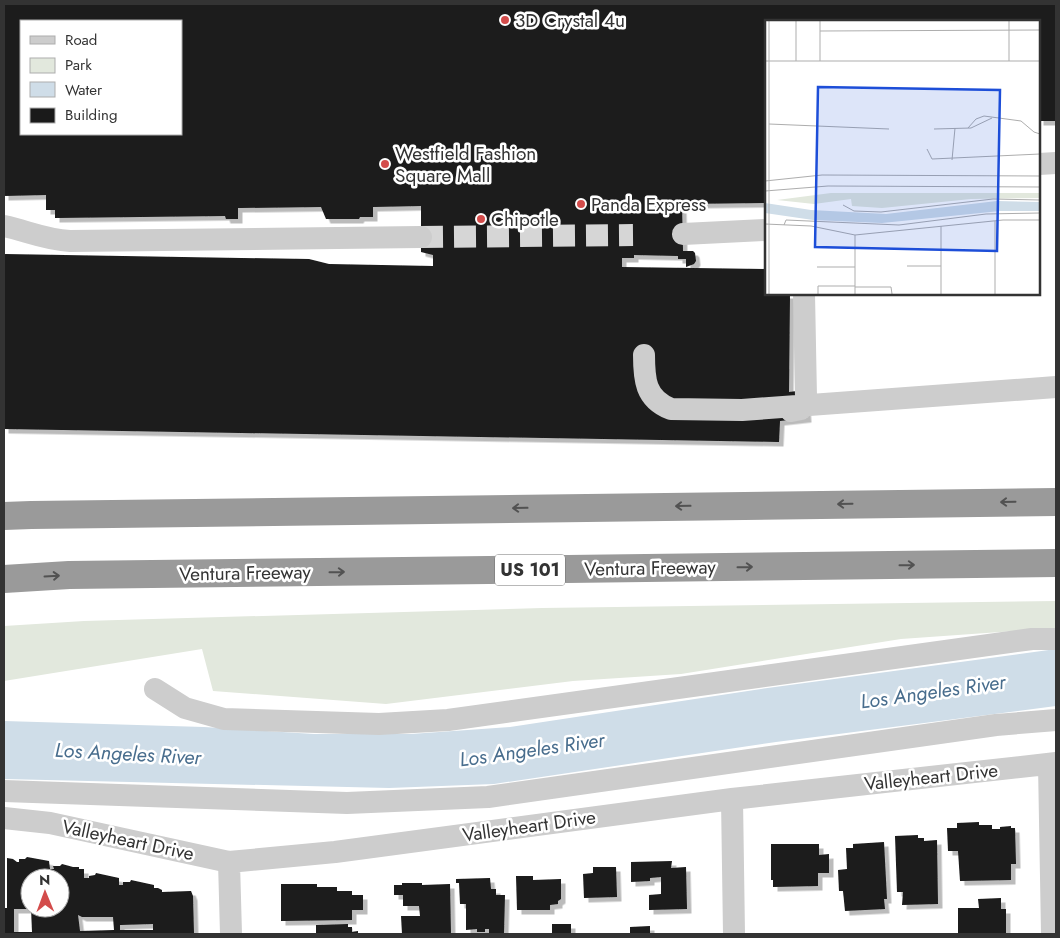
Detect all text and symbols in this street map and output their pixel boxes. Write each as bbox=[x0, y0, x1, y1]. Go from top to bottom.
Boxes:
place label: 3D Crystal 4u bbox=[515, 7, 625, 34]
marker: 3D Crystal 4u bbox=[499, 14, 511, 26]
legend bbox=[20, 20, 182, 135]
inset map bbox=[765, 20, 1040, 295]
text: Road bbox=[65, 29, 97, 51]
text: Park bbox=[65, 54, 92, 76]
text: Water bbox=[65, 79, 103, 101]
text: Building bbox=[65, 104, 117, 126]
place label: Westfield Fashion Square Mall bbox=[395, 140, 536, 189]
marker: Westfield Fashion Square Mall bbox=[379, 158, 391, 170]
place label: Panda Express bbox=[591, 191, 707, 218]
marker: Panda Express bbox=[575, 198, 587, 210]
place label: Chipotle bbox=[491, 206, 559, 233]
marker: Chipotle bbox=[475, 213, 487, 225]
one-way arrow bbox=[1000, 497, 1016, 507]
one-way arrow bbox=[837, 499, 854, 509]
one-way arrow bbox=[675, 502, 691, 511]
one-way arrow bbox=[512, 504, 528, 513]
street label: Ventura Freeway bbox=[584, 553, 717, 583]
road number: US 101 bbox=[495, 554, 565, 586]
street label: Ventura Freeway bbox=[179, 558, 312, 588]
one-way arrow bbox=[899, 560, 915, 570]
one-way arrow bbox=[736, 562, 753, 572]
one-way arrow bbox=[329, 567, 345, 577]
one-way arrow bbox=[44, 572, 60, 581]
water label: Los Angeles River bbox=[859, 667, 1009, 717]
water label: Los Angeles River bbox=[458, 725, 608, 775]
water label: Los Angeles River bbox=[54, 736, 203, 772]
street label: Valleyheart Drive bbox=[863, 757, 999, 797]
street label: Valleyheart Drive bbox=[461, 803, 598, 849]
street label: Valleyheart Drive bbox=[60, 813, 197, 867]
north arrow bbox=[20, 868, 70, 918]
text: N bbox=[39, 870, 51, 890]

